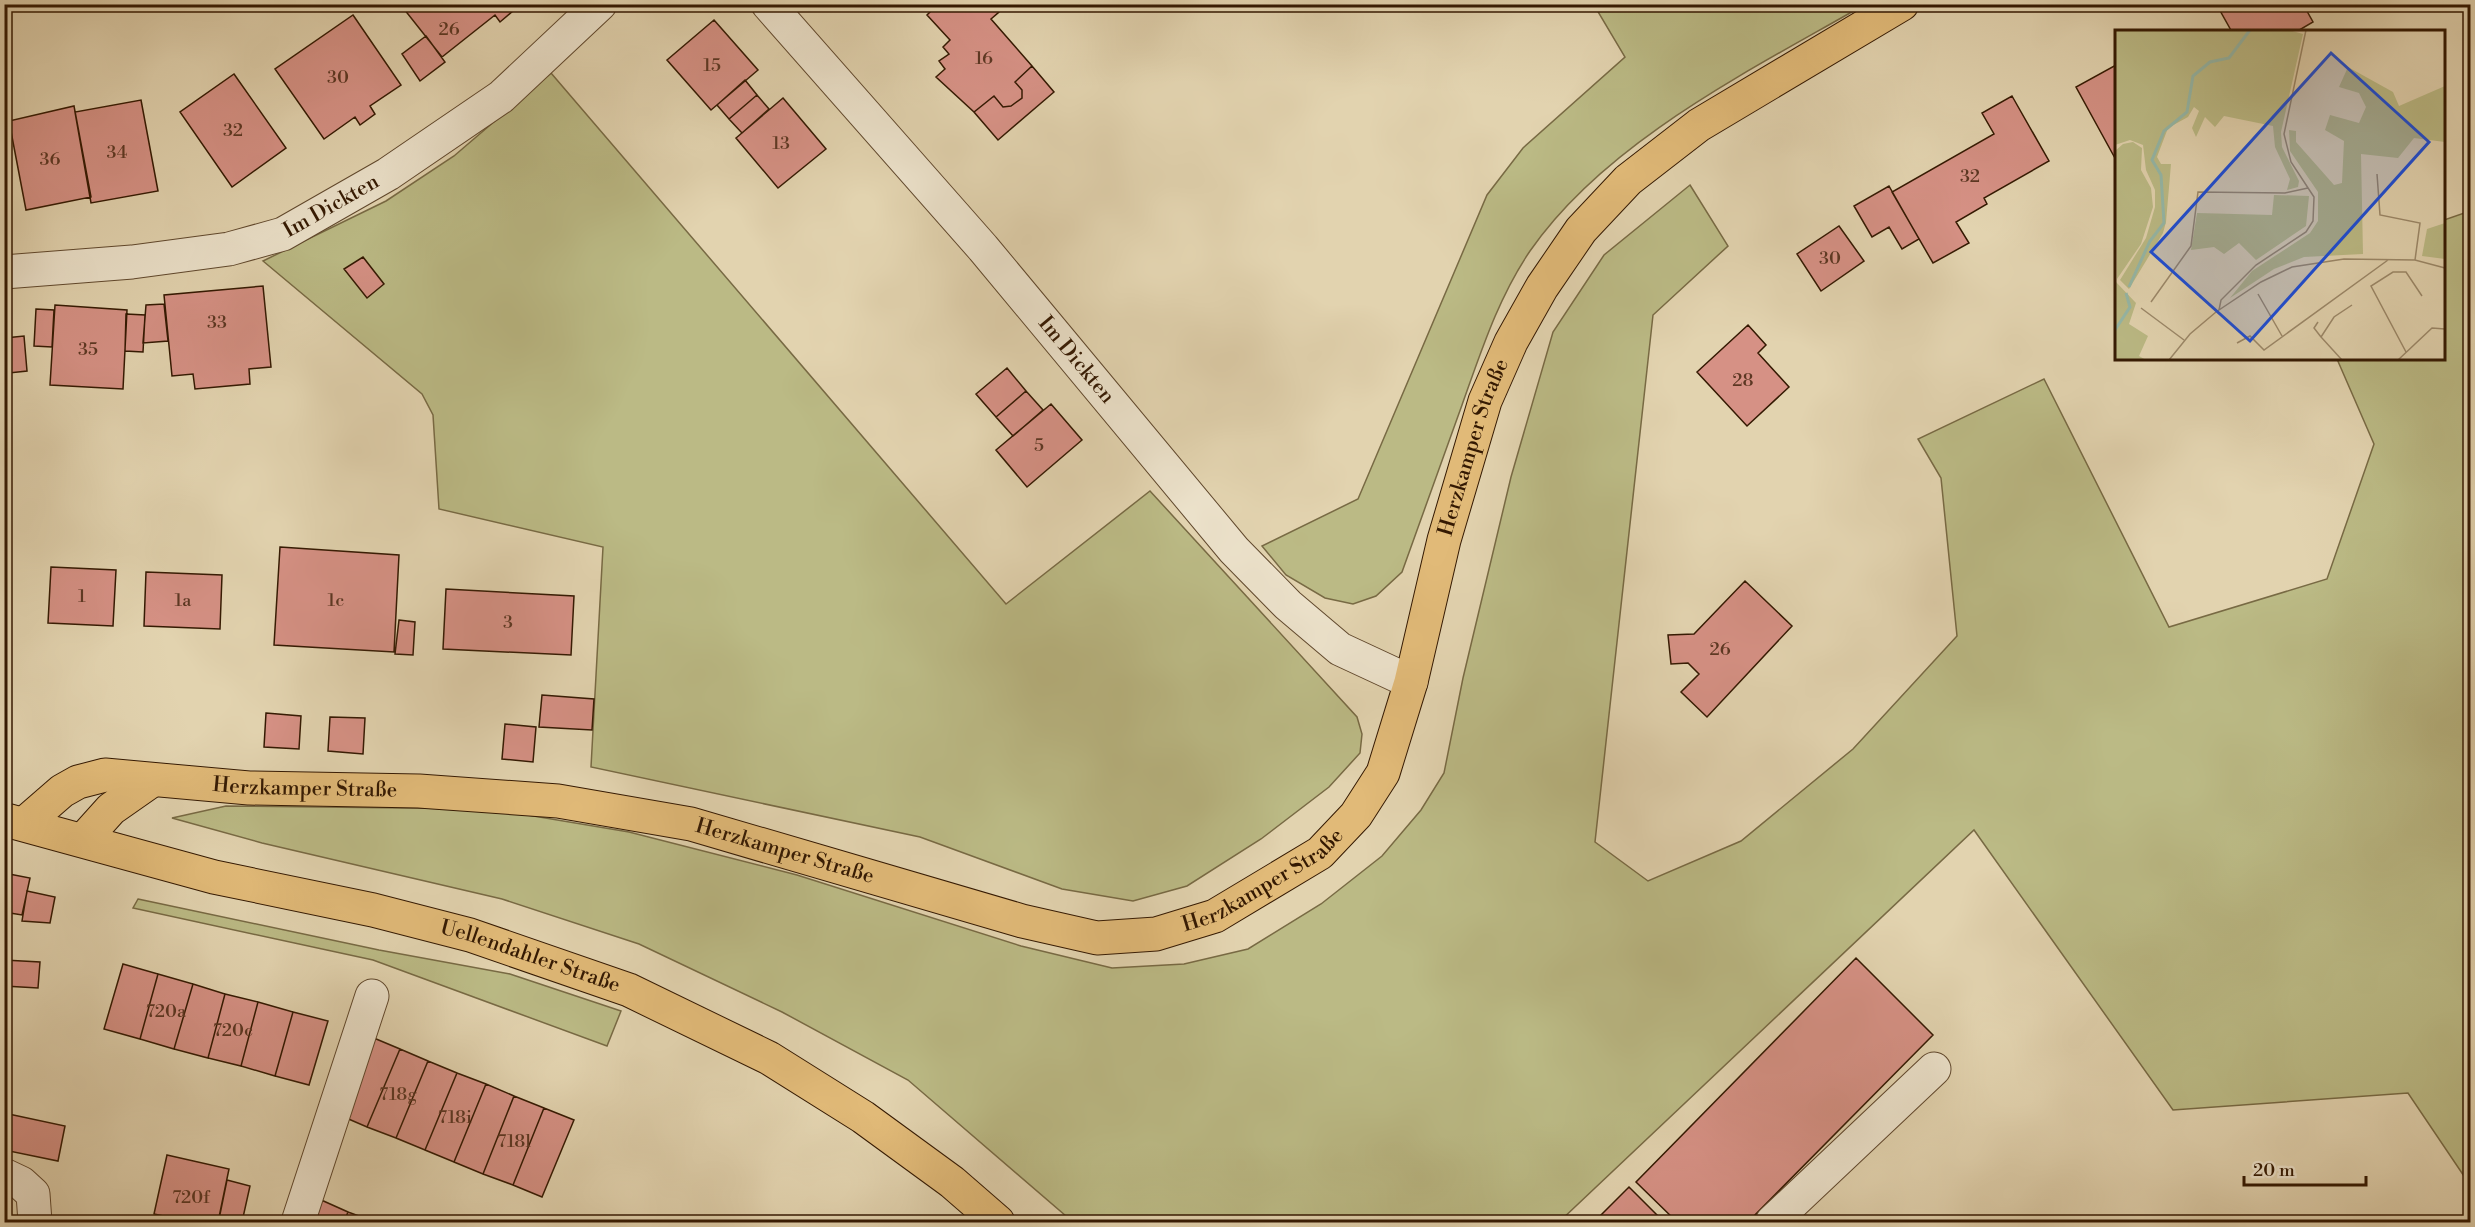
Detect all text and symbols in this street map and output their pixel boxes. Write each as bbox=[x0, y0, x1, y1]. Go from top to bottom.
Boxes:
house number: 26 bbox=[438, 18, 460, 41]
inset map bbox=[2115, 30, 2445, 360]
house number: 16 bbox=[975, 47, 993, 70]
house number: 15 bbox=[703, 54, 721, 77]
house number: 30 bbox=[327, 66, 349, 89]
house number: 32 bbox=[223, 119, 243, 142]
house number: 13 bbox=[772, 132, 790, 155]
house number: 34 bbox=[107, 141, 128, 164]
house number: 36 bbox=[40, 148, 61, 171]
house number: 32 bbox=[1960, 165, 1980, 188]
street label: Im Dickten bbox=[279, 169, 384, 244]
house number: 30 bbox=[1819, 247, 1841, 270]
house number: 33 bbox=[207, 311, 227, 334]
street label: Im Dickten bbox=[1032, 311, 1120, 410]
house number: 35 bbox=[78, 338, 98, 361]
street label: Herzkamper Straße bbox=[1433, 355, 1515, 539]
house number: 28 bbox=[1732, 369, 1754, 392]
house number: 5 bbox=[1034, 434, 1044, 457]
house number: 1 bbox=[78, 585, 86, 608]
house number: 1a bbox=[175, 589, 192, 612]
house number: 1c bbox=[328, 589, 344, 612]
house number: 3 bbox=[503, 611, 513, 634]
house number: 26 bbox=[1709, 638, 1731, 661]
street label: Herzkamper Straße bbox=[211, 772, 397, 804]
street label: Herzkamper Straße bbox=[692, 813, 877, 890]
street label: Herzkamper Straße bbox=[1179, 823, 1349, 938]
street label: Uellendahler Straße bbox=[437, 915, 624, 999]
house number: 720a bbox=[146, 1000, 187, 1023]
house number: 720c bbox=[213, 1019, 253, 1042]
house number: 718g bbox=[379, 1083, 417, 1106]
house number: 718i bbox=[438, 1106, 472, 1129]
house number: 718l bbox=[497, 1130, 531, 1153]
scale bar bbox=[2244, 1149, 2366, 1187]
text: 20 m bbox=[2253, 1159, 2295, 1182]
house number: 720f bbox=[172, 1186, 211, 1209]

